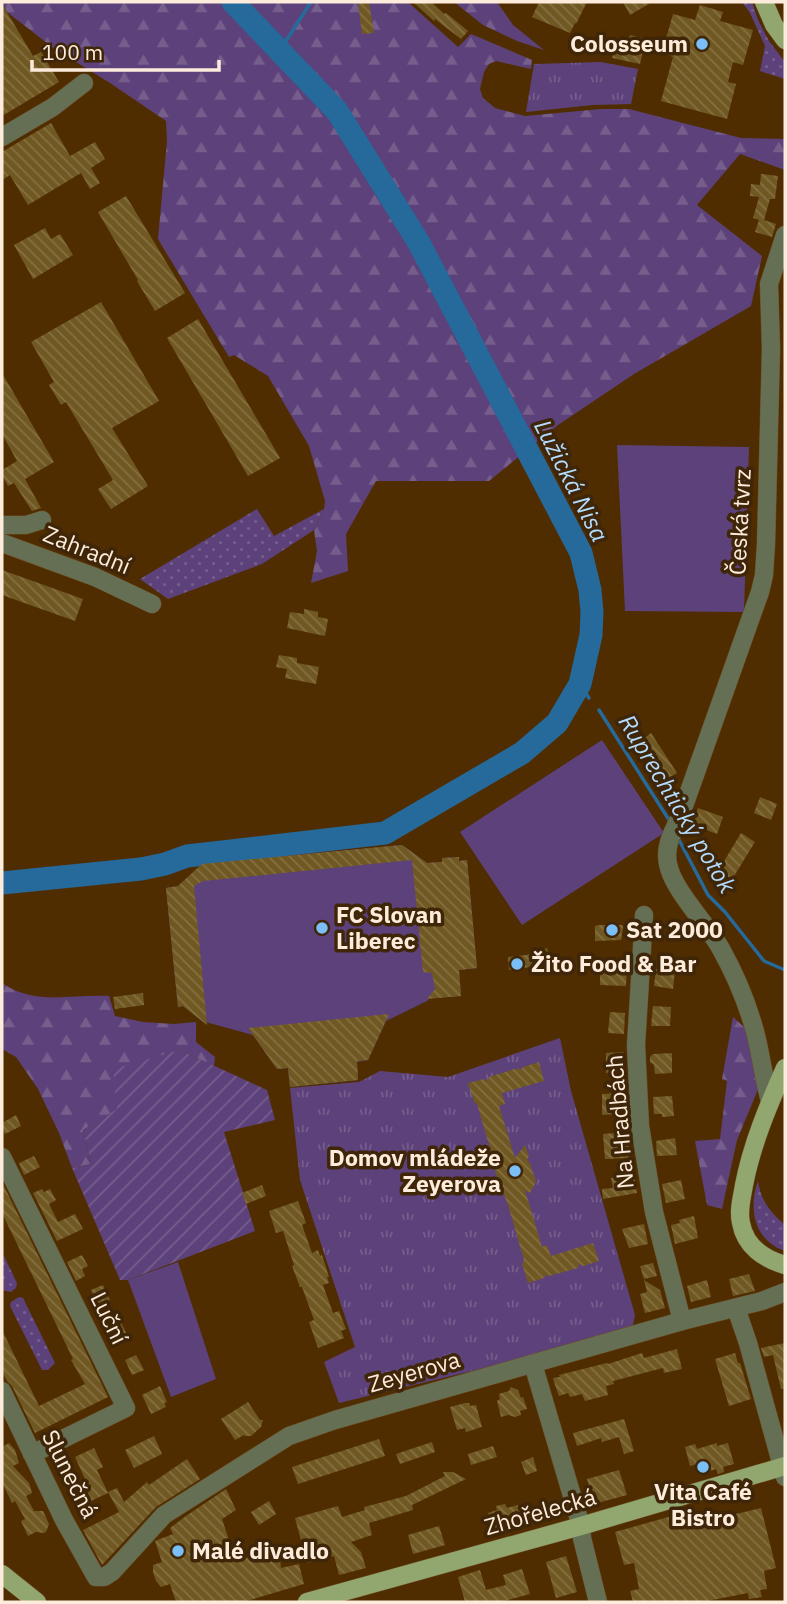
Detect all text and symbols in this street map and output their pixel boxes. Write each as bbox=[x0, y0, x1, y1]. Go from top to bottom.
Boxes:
scale bar bbox=[32, 28, 219, 72]
place label: Colosseum bbox=[570, 28, 688, 58]
marker: Colosseum bbox=[694, 36, 710, 52]
text: 100 m bbox=[42, 38, 103, 66]
water label: Lužická Nisa bbox=[527, 414, 616, 547]
street label: Česká tvrz bbox=[721, 468, 757, 576]
street label: Zahradní bbox=[39, 518, 136, 580]
water label: Ruprechtický potok bbox=[612, 708, 744, 899]
place label: FC Slovan Liberec bbox=[336, 899, 442, 955]
place label: Sat 2000 bbox=[626, 914, 723, 944]
marker: FC Slovan Liberec bbox=[314, 920, 330, 936]
marker: Sat 2000 bbox=[604, 922, 620, 938]
place label: Žito Food & Bar bbox=[531, 948, 696, 978]
marker: Žito Food & Bar bbox=[509, 956, 525, 972]
street label: Na Hradbách bbox=[598, 1054, 640, 1190]
place label: Domov mládeže Zeyerova bbox=[329, 1142, 501, 1198]
marker: Domov mládeže Zeyerova bbox=[507, 1163, 523, 1179]
street label: Luční bbox=[84, 1286, 135, 1349]
street label: Zeyerova bbox=[364, 1344, 463, 1398]
street label: Slunečná bbox=[36, 1424, 106, 1523]
marker: Vita Café Bistro bbox=[695, 1459, 711, 1475]
place label: Vita Café Bistro bbox=[654, 1476, 752, 1532]
street label: Zhořelecká bbox=[480, 1481, 599, 1541]
place label: Malé divadlo bbox=[192, 1535, 329, 1565]
marker: Malé divadlo bbox=[170, 1543, 186, 1559]

